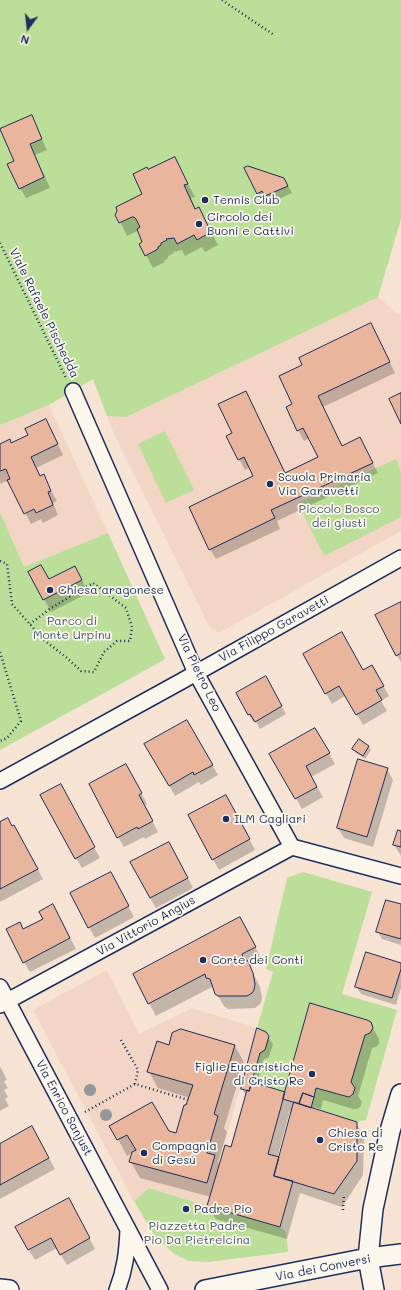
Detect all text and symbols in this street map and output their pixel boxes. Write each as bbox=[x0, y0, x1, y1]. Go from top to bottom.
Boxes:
north arrow bbox=[8, 8, 48, 48]
text: N bbox=[19, 32, 31, 48]
place label: Tennis Club bbox=[213, 193, 280, 207]
marker: Tennis Club bbox=[200, 195, 210, 205]
place label: Circolo dei Buoni e Cattivi bbox=[207, 210, 294, 238]
marker: Circolo dei Buoni e Cattivi bbox=[194, 219, 204, 229]
street label: Viale Rafaele Pischedda bbox=[6, 246, 82, 380]
place label: Scuola Primaria Via Garavetti bbox=[278, 470, 371, 498]
marker: Scuola Primaria Via Garavetti bbox=[265, 479, 275, 489]
park label: Piccolo Bosco dei giusti bbox=[299, 502, 379, 530]
place label: Chiesa aragonese bbox=[58, 583, 164, 597]
marker: Chiesa aragonese bbox=[45, 585, 55, 595]
street label: Via Filippo Garavetti bbox=[217, 593, 331, 665]
park label: Parco di Monte Urpinu bbox=[33, 614, 111, 642]
street label: Via Pietro Leo bbox=[174, 632, 224, 714]
place label: ILM Cagliari bbox=[234, 812, 306, 826]
marker: ILM Cagliari bbox=[221, 814, 231, 824]
street label: Via Vittorio Angius bbox=[94, 893, 198, 959]
place label: Corte dei Conti bbox=[211, 953, 303, 967]
marker: Corte dei Conti bbox=[198, 955, 208, 965]
street label: Via Enrico Sanjust bbox=[33, 1058, 95, 1158]
place label: Figlie Eucaristiche di Cristo Re bbox=[195, 1060, 304, 1088]
marker: Figlie Eucaristiche di Cristo Re bbox=[307, 1069, 317, 1079]
place label: Chiesa di Cristo Re bbox=[328, 1126, 383, 1154]
marker: Chiesa di Cristo Re bbox=[315, 1135, 325, 1145]
place label: Compagnia di Gesù bbox=[152, 1139, 217, 1167]
marker: Compagnia di Gesù bbox=[139, 1148, 149, 1158]
place label: Padre Pio bbox=[194, 1202, 252, 1216]
marker: Padre Pio bbox=[181, 1204, 191, 1214]
park label: Piazzetta Padre Pio Da Pietrelcina bbox=[144, 1219, 250, 1247]
street label: Via dei Conversi bbox=[274, 1252, 372, 1284]

